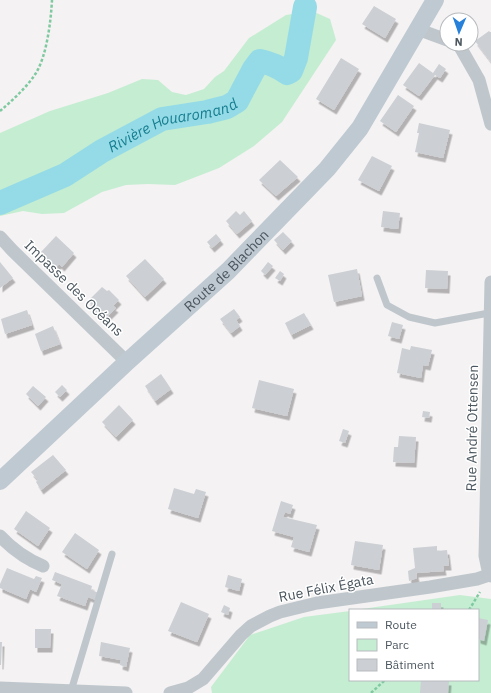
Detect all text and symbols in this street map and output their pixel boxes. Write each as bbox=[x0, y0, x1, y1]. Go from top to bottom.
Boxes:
north arrow bbox=[439, 12, 479, 52]
text: N bbox=[454, 35, 463, 49]
water label: Rivière Houaromand bbox=[104, 93, 241, 156]
street label: Route de Blachon bbox=[180, 226, 272, 315]
street label: Impasse des Océans bbox=[21, 236, 127, 340]
street label: Rue André Ottensen bbox=[462, 365, 482, 491]
street label: Rue Félix Égata bbox=[277, 569, 375, 606]
legend bbox=[349, 609, 479, 681]
text: Route bbox=[385, 617, 417, 632]
text: Parc bbox=[385, 637, 409, 652]
text: Bâtiment bbox=[385, 657, 435, 672]

